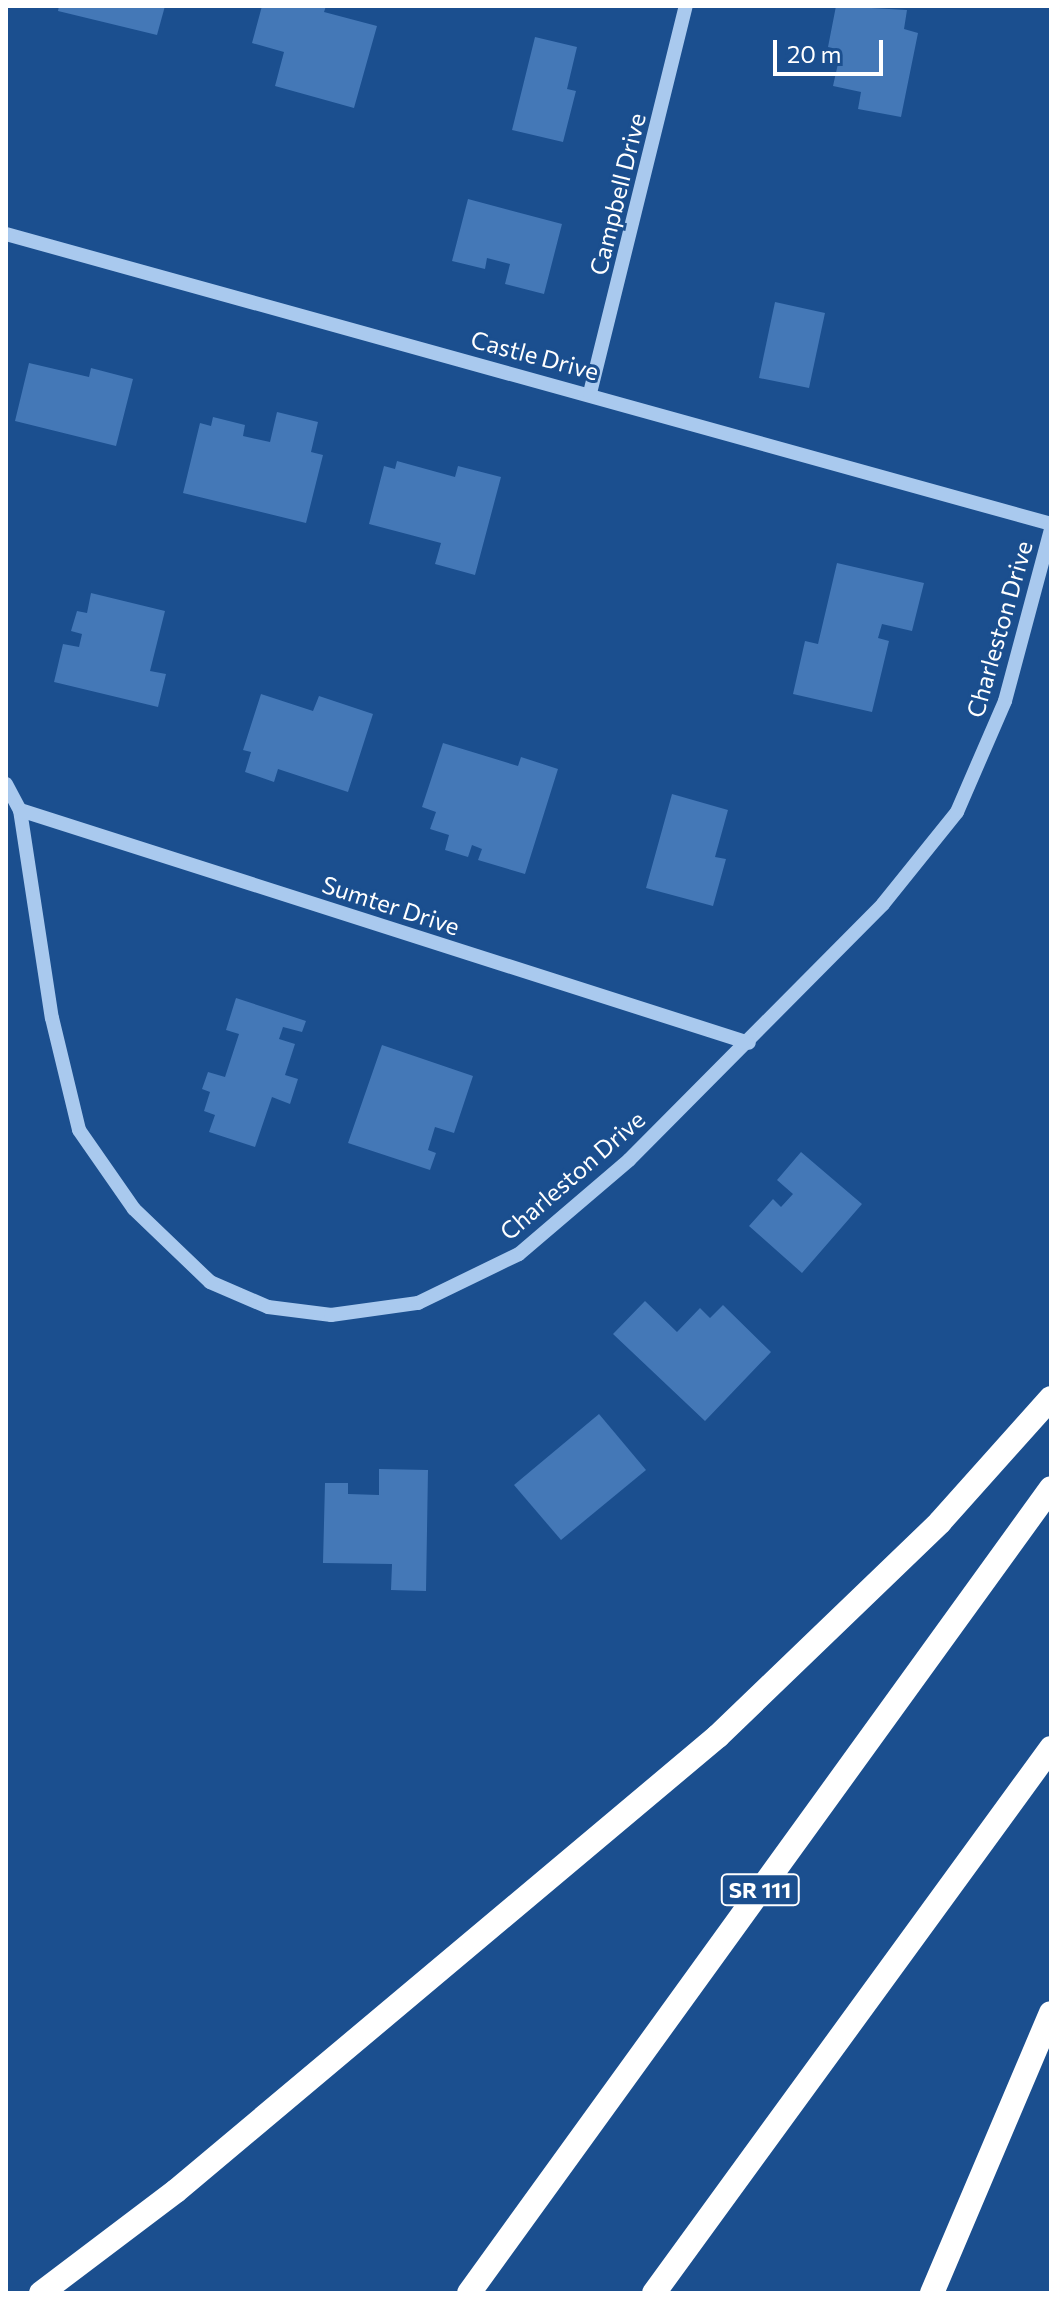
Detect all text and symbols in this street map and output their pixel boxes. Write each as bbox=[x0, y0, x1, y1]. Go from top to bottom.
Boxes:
scale bar bbox=[777, 24, 887, 74]
text: 20 m bbox=[787, 39, 841, 68]
street label: Campbell Drive bbox=[583, 110, 651, 278]
street label: Castle Drive bbox=[468, 324, 602, 386]
street label: Charleston Drive bbox=[960, 537, 1038, 721]
street label: Sumter Drive bbox=[319, 869, 463, 941]
street label: Charleston Drive bbox=[494, 1104, 650, 1246]
road number: SR 111 bbox=[720, 1872, 800, 1908]

